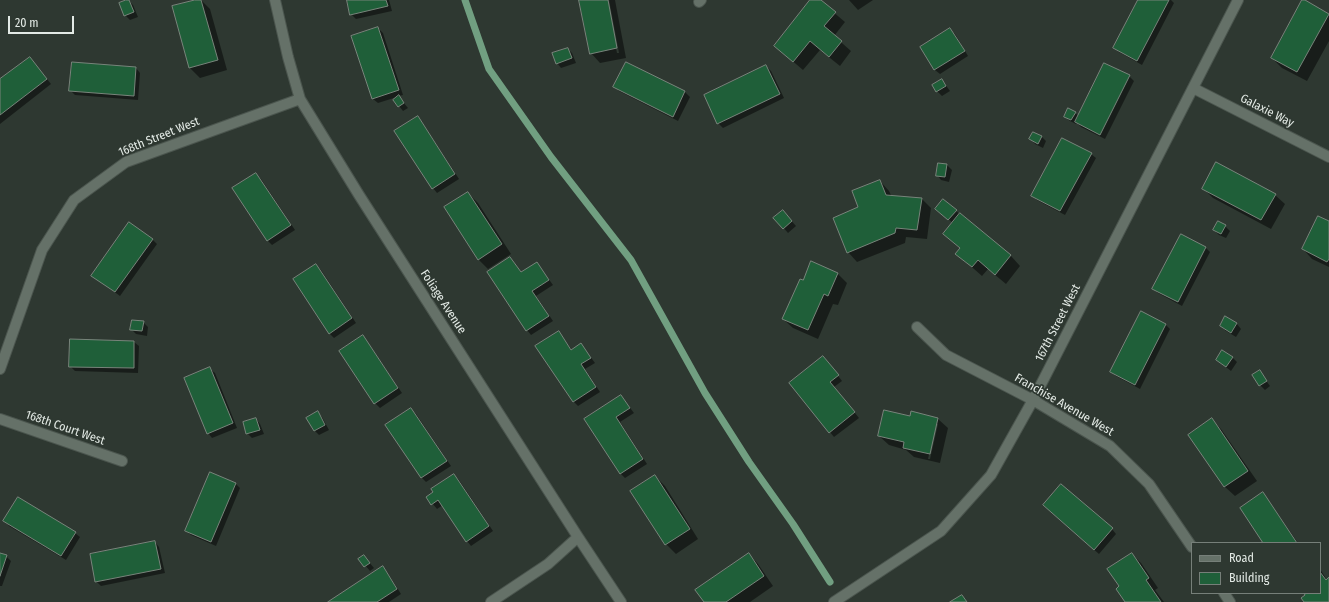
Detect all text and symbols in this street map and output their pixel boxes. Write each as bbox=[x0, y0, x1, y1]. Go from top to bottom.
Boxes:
scale bar bbox=[10, 8, 76, 34]
text: 20 m bbox=[15, 16, 39, 30]
street label: Galaxie Way bbox=[1238, 91, 1296, 131]
street label: 168th Street West bbox=[116, 114, 202, 160]
street label: Foliage Avenue bbox=[417, 267, 469, 337]
street label: 167th Street West bbox=[1032, 282, 1084, 364]
street label: Franchise Avenue West bbox=[1012, 371, 1116, 439]
street label: 168th Court West bbox=[23, 408, 107, 448]
legend bbox=[1191, 542, 1321, 594]
text: Road bbox=[1229, 551, 1254, 565]
text: Building bbox=[1229, 571, 1269, 585]

